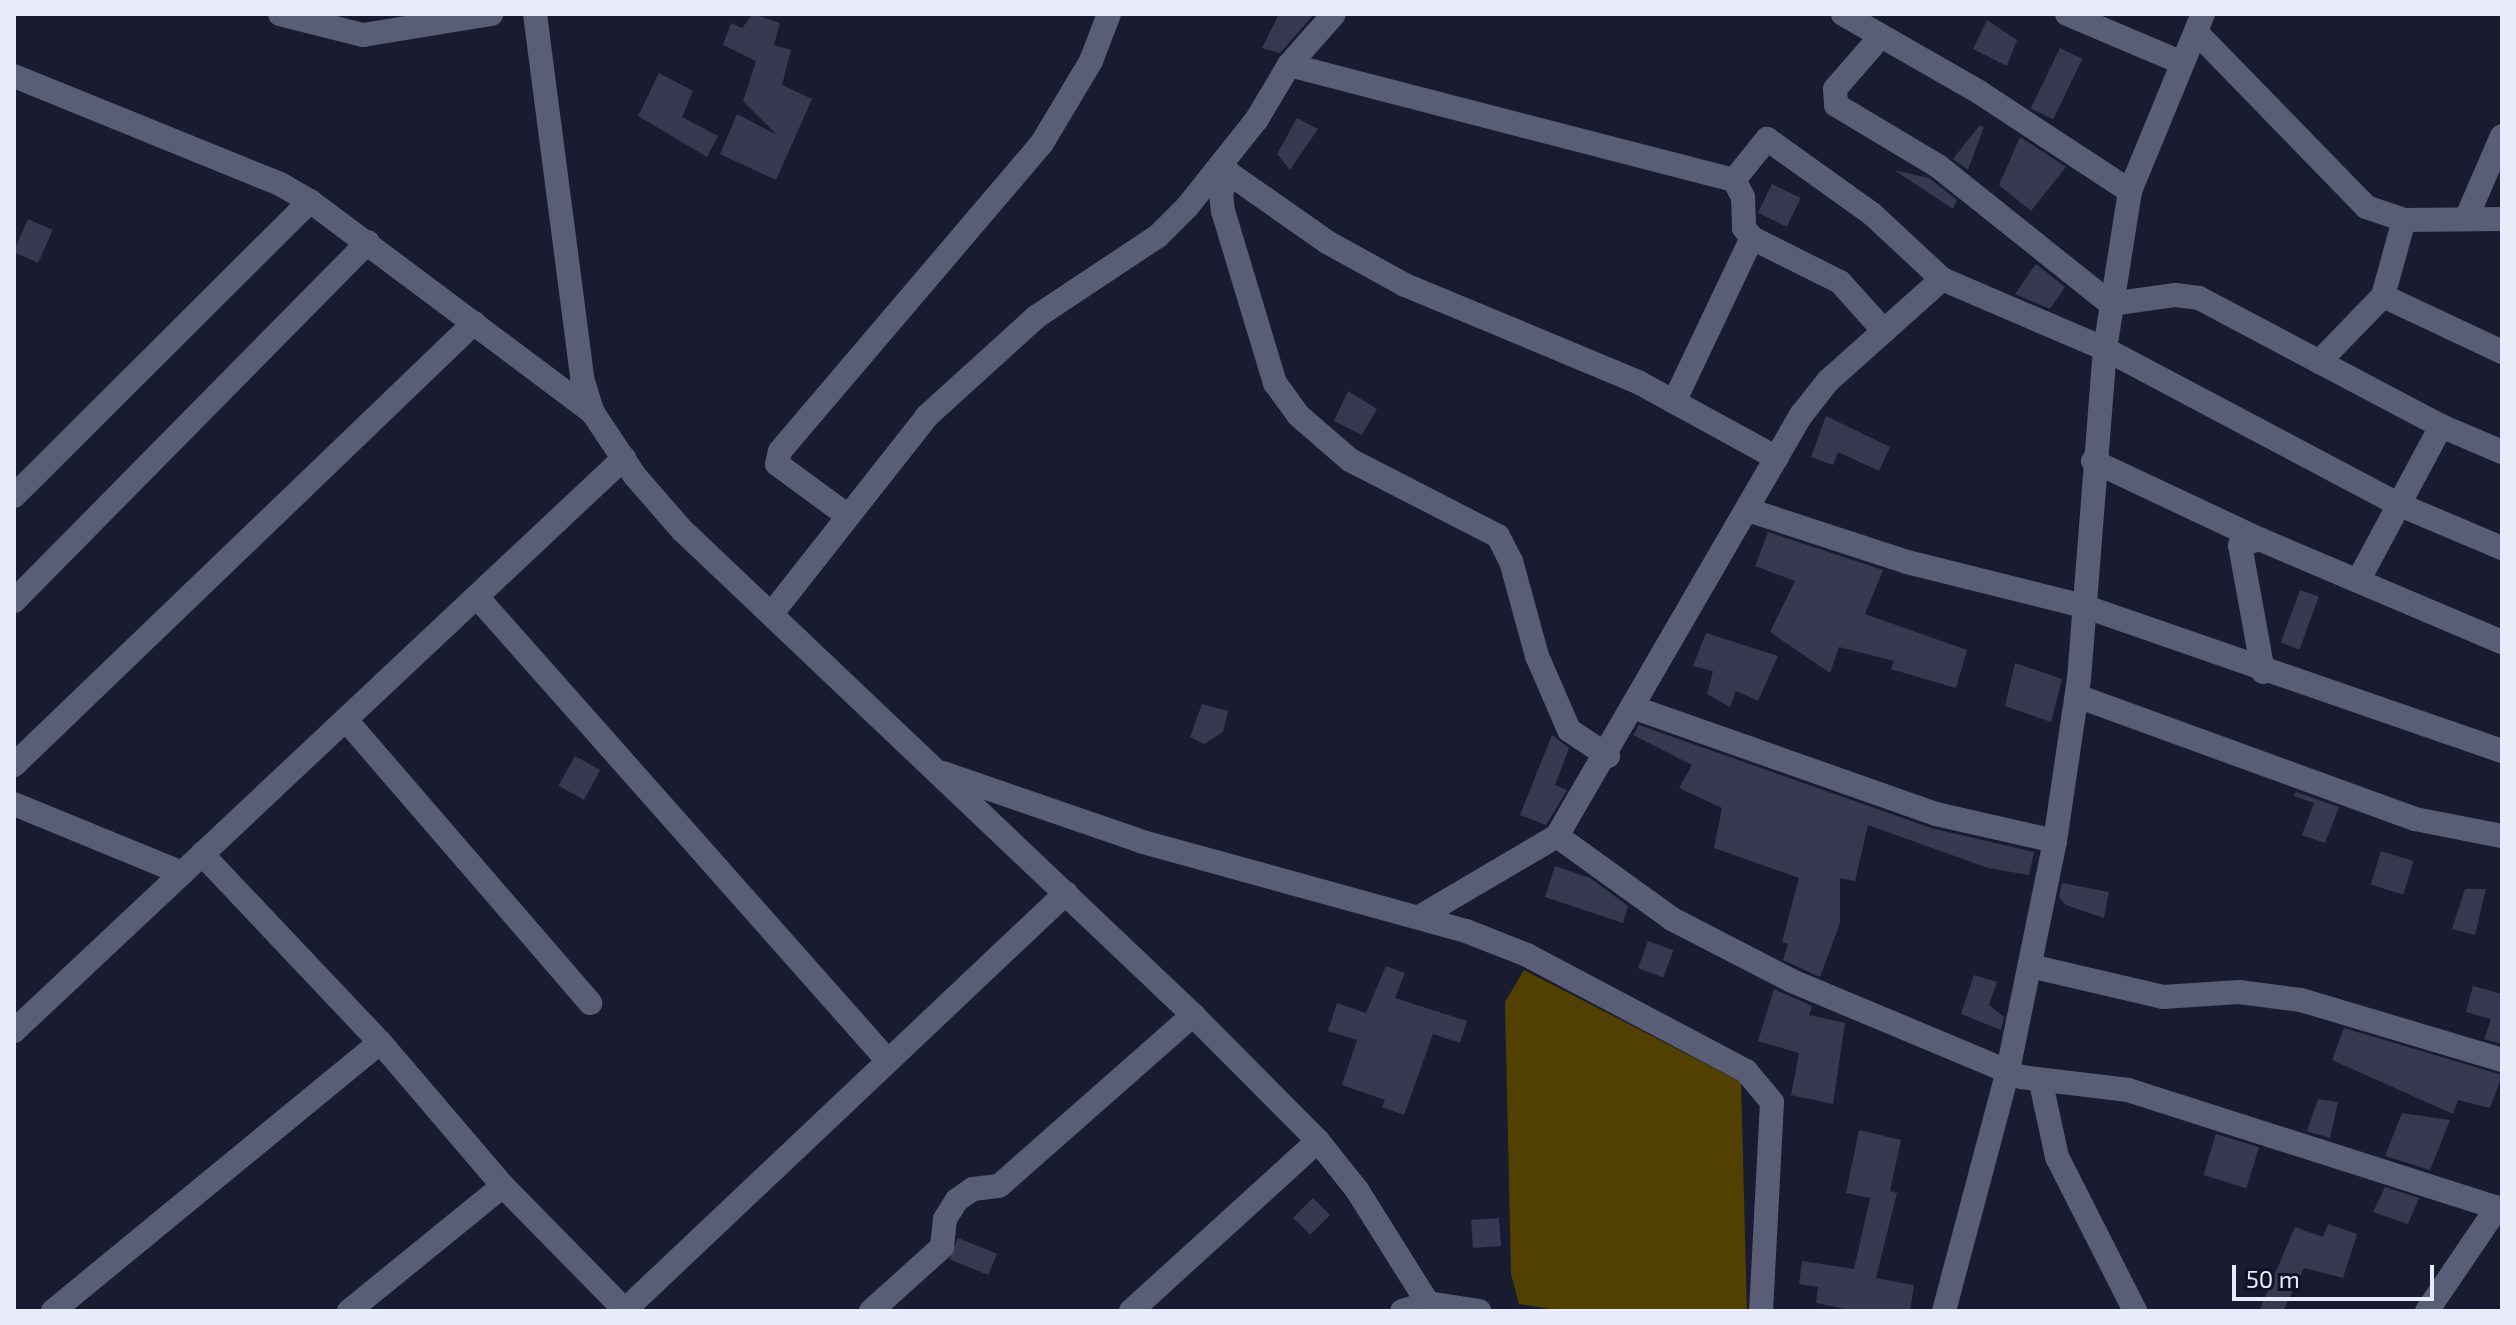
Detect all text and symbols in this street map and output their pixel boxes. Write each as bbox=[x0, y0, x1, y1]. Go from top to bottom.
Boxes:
scale bar bbox=[2236, 1249, 2438, 1299]
text: 50 m bbox=[2246, 1264, 2300, 1293]

